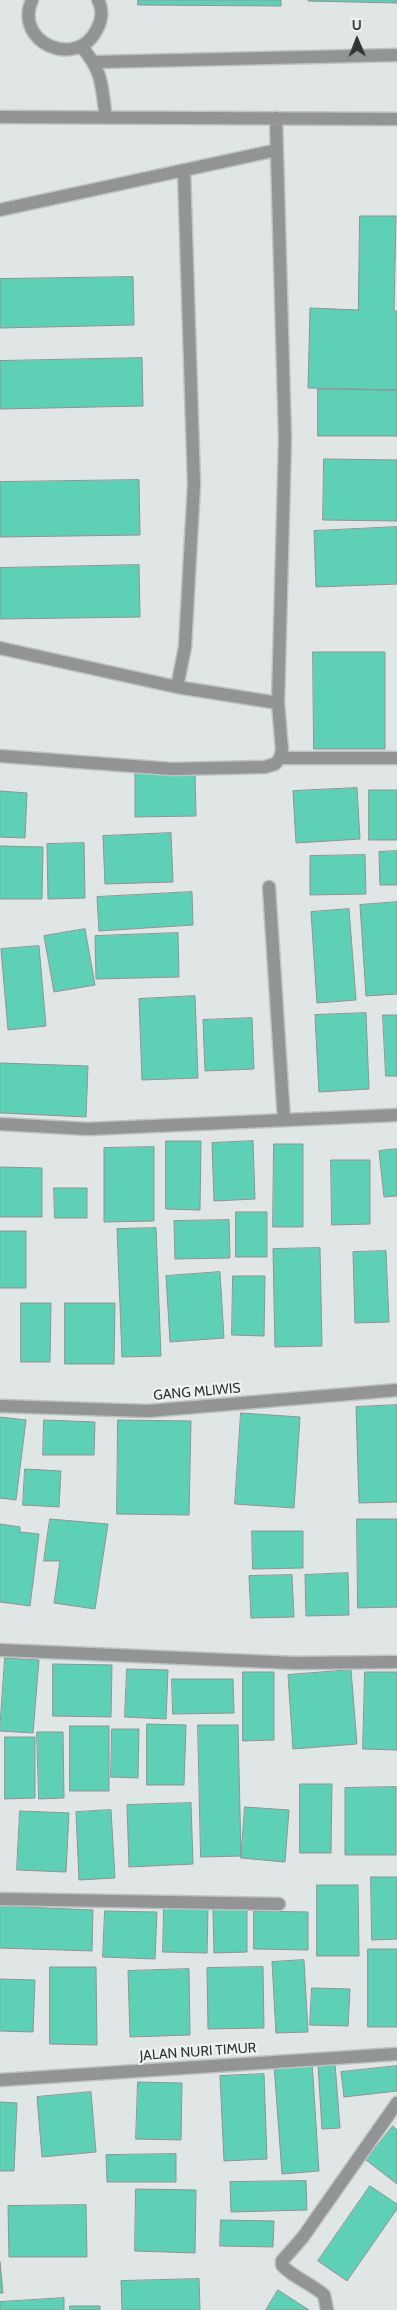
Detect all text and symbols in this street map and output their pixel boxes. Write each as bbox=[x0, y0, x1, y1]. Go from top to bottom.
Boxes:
north arrow bbox=[332, 15, 382, 65]
text: U bbox=[352, 16, 362, 34]
street label: GANG MLIWIS bbox=[153, 1380, 241, 1404]
street label: JALAN NURI TIMUR bbox=[139, 2040, 257, 2064]

